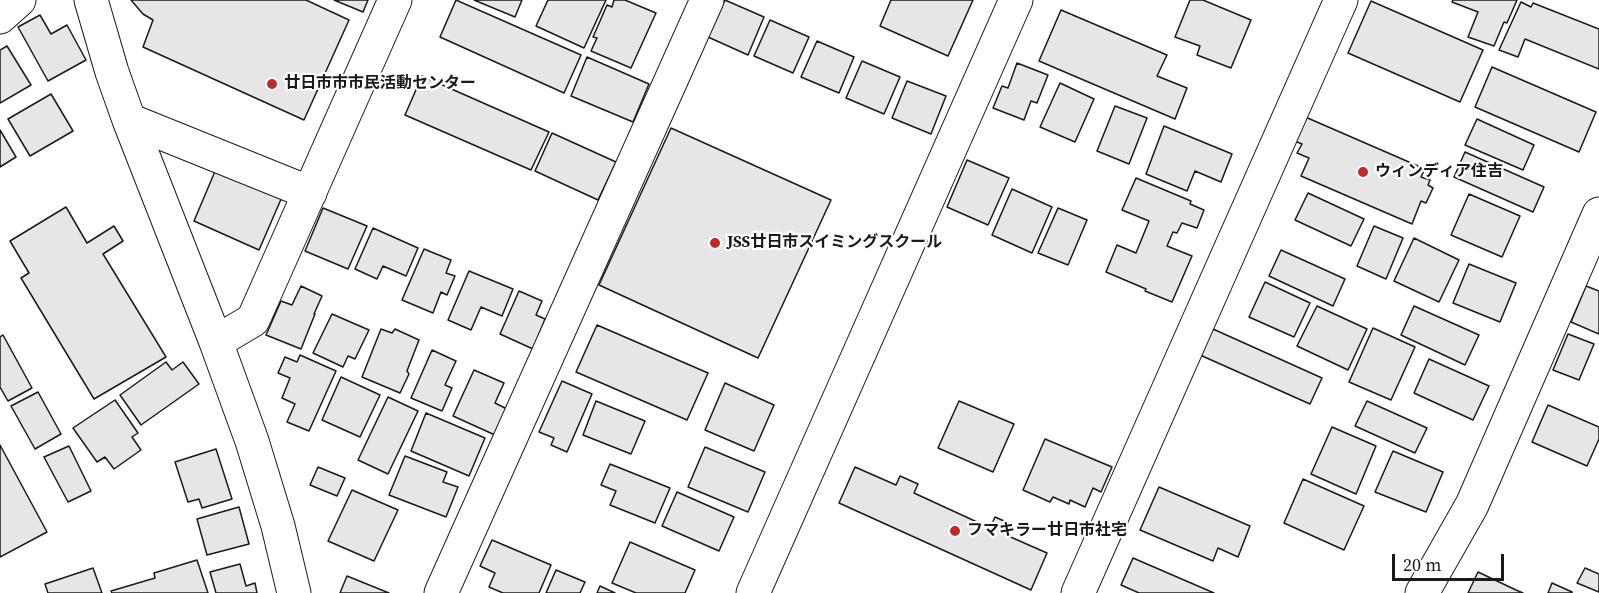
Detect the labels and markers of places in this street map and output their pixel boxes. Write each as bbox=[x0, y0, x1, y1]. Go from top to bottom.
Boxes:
place label: 廿日市市市民活動センター bbox=[284, 74, 476, 94]
marker: 廿日市市市民活動センター bbox=[265, 77, 279, 91]
place label: ウィンディア住吉 bbox=[1375, 162, 1503, 182]
marker: ウィンディア住吉 bbox=[1356, 165, 1370, 179]
place label: JSS廿日市スイミングスクール bbox=[727, 233, 942, 253]
marker: JSS廿日市スイミングスクール bbox=[708, 236, 722, 250]
place label: フマキラー廿日市社宅 bbox=[967, 521, 1127, 541]
marker: フマキラー廿日市社宅 bbox=[948, 524, 962, 538]

